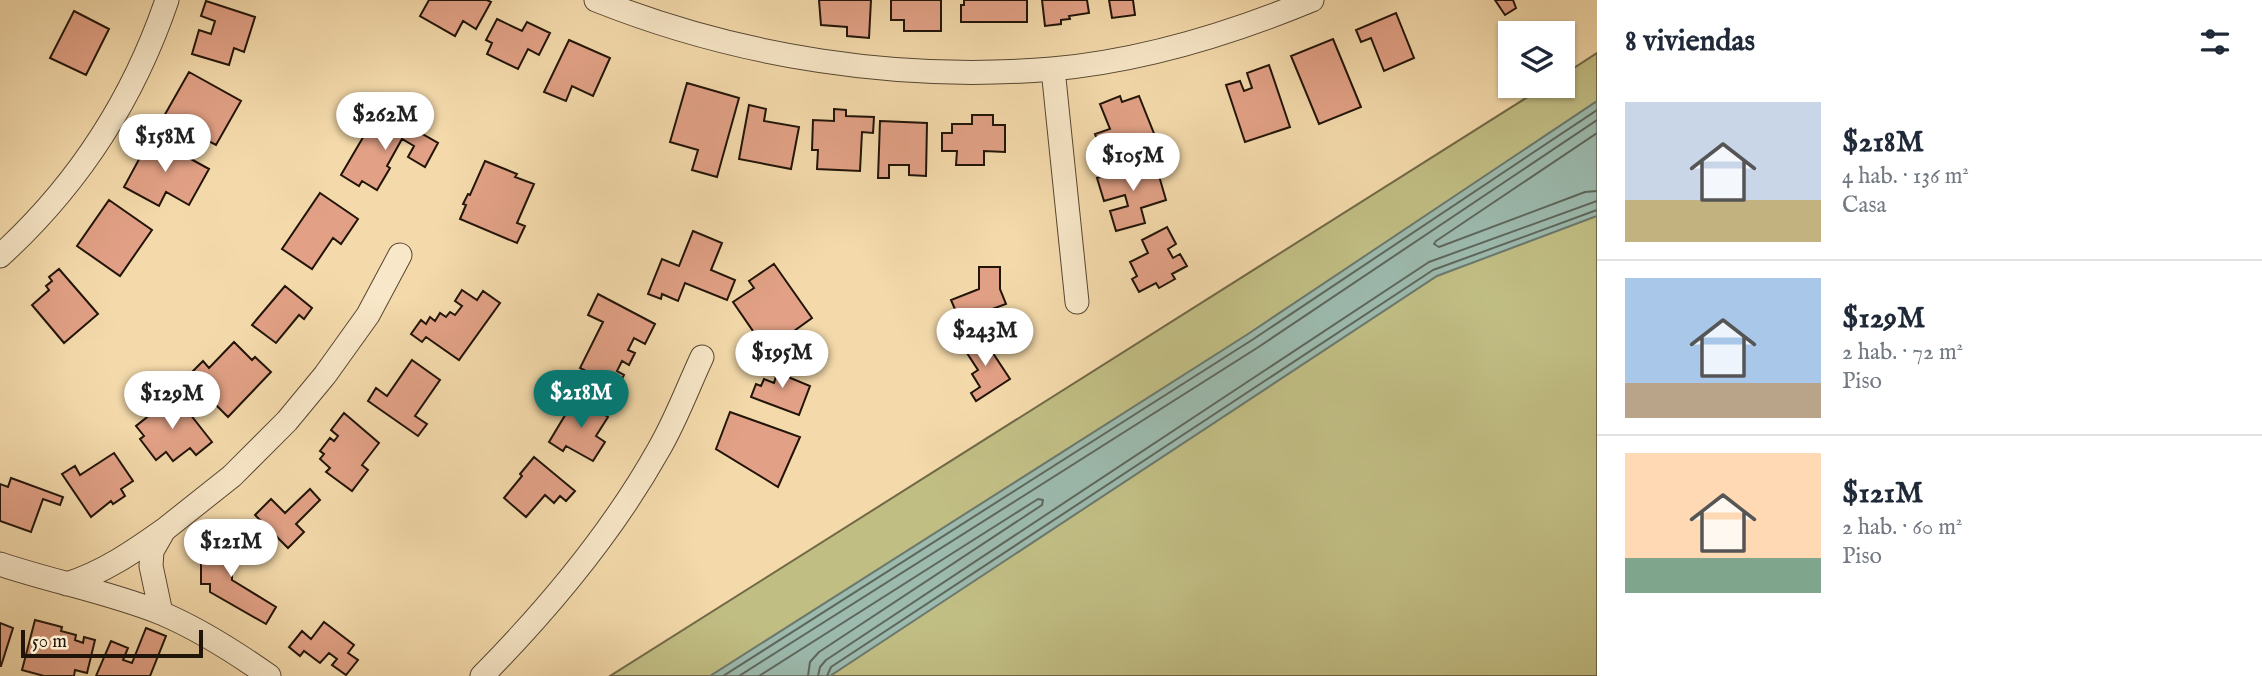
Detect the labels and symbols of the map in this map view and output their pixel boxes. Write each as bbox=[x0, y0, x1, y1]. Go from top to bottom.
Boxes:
pin: $262M bbox=[336, 92, 434, 152]
pin: $158M bbox=[116, 114, 214, 174]
pin: $105M bbox=[1084, 134, 1182, 193]
pin: $243M bbox=[936, 308, 1034, 368]
pin: $195M bbox=[733, 330, 831, 390]
pin: $218M bbox=[532, 370, 630, 430]
pin: $129M bbox=[123, 372, 221, 431]
pin: $121M bbox=[182, 520, 280, 579]
scale bar bbox=[21, 627, 203, 659]

